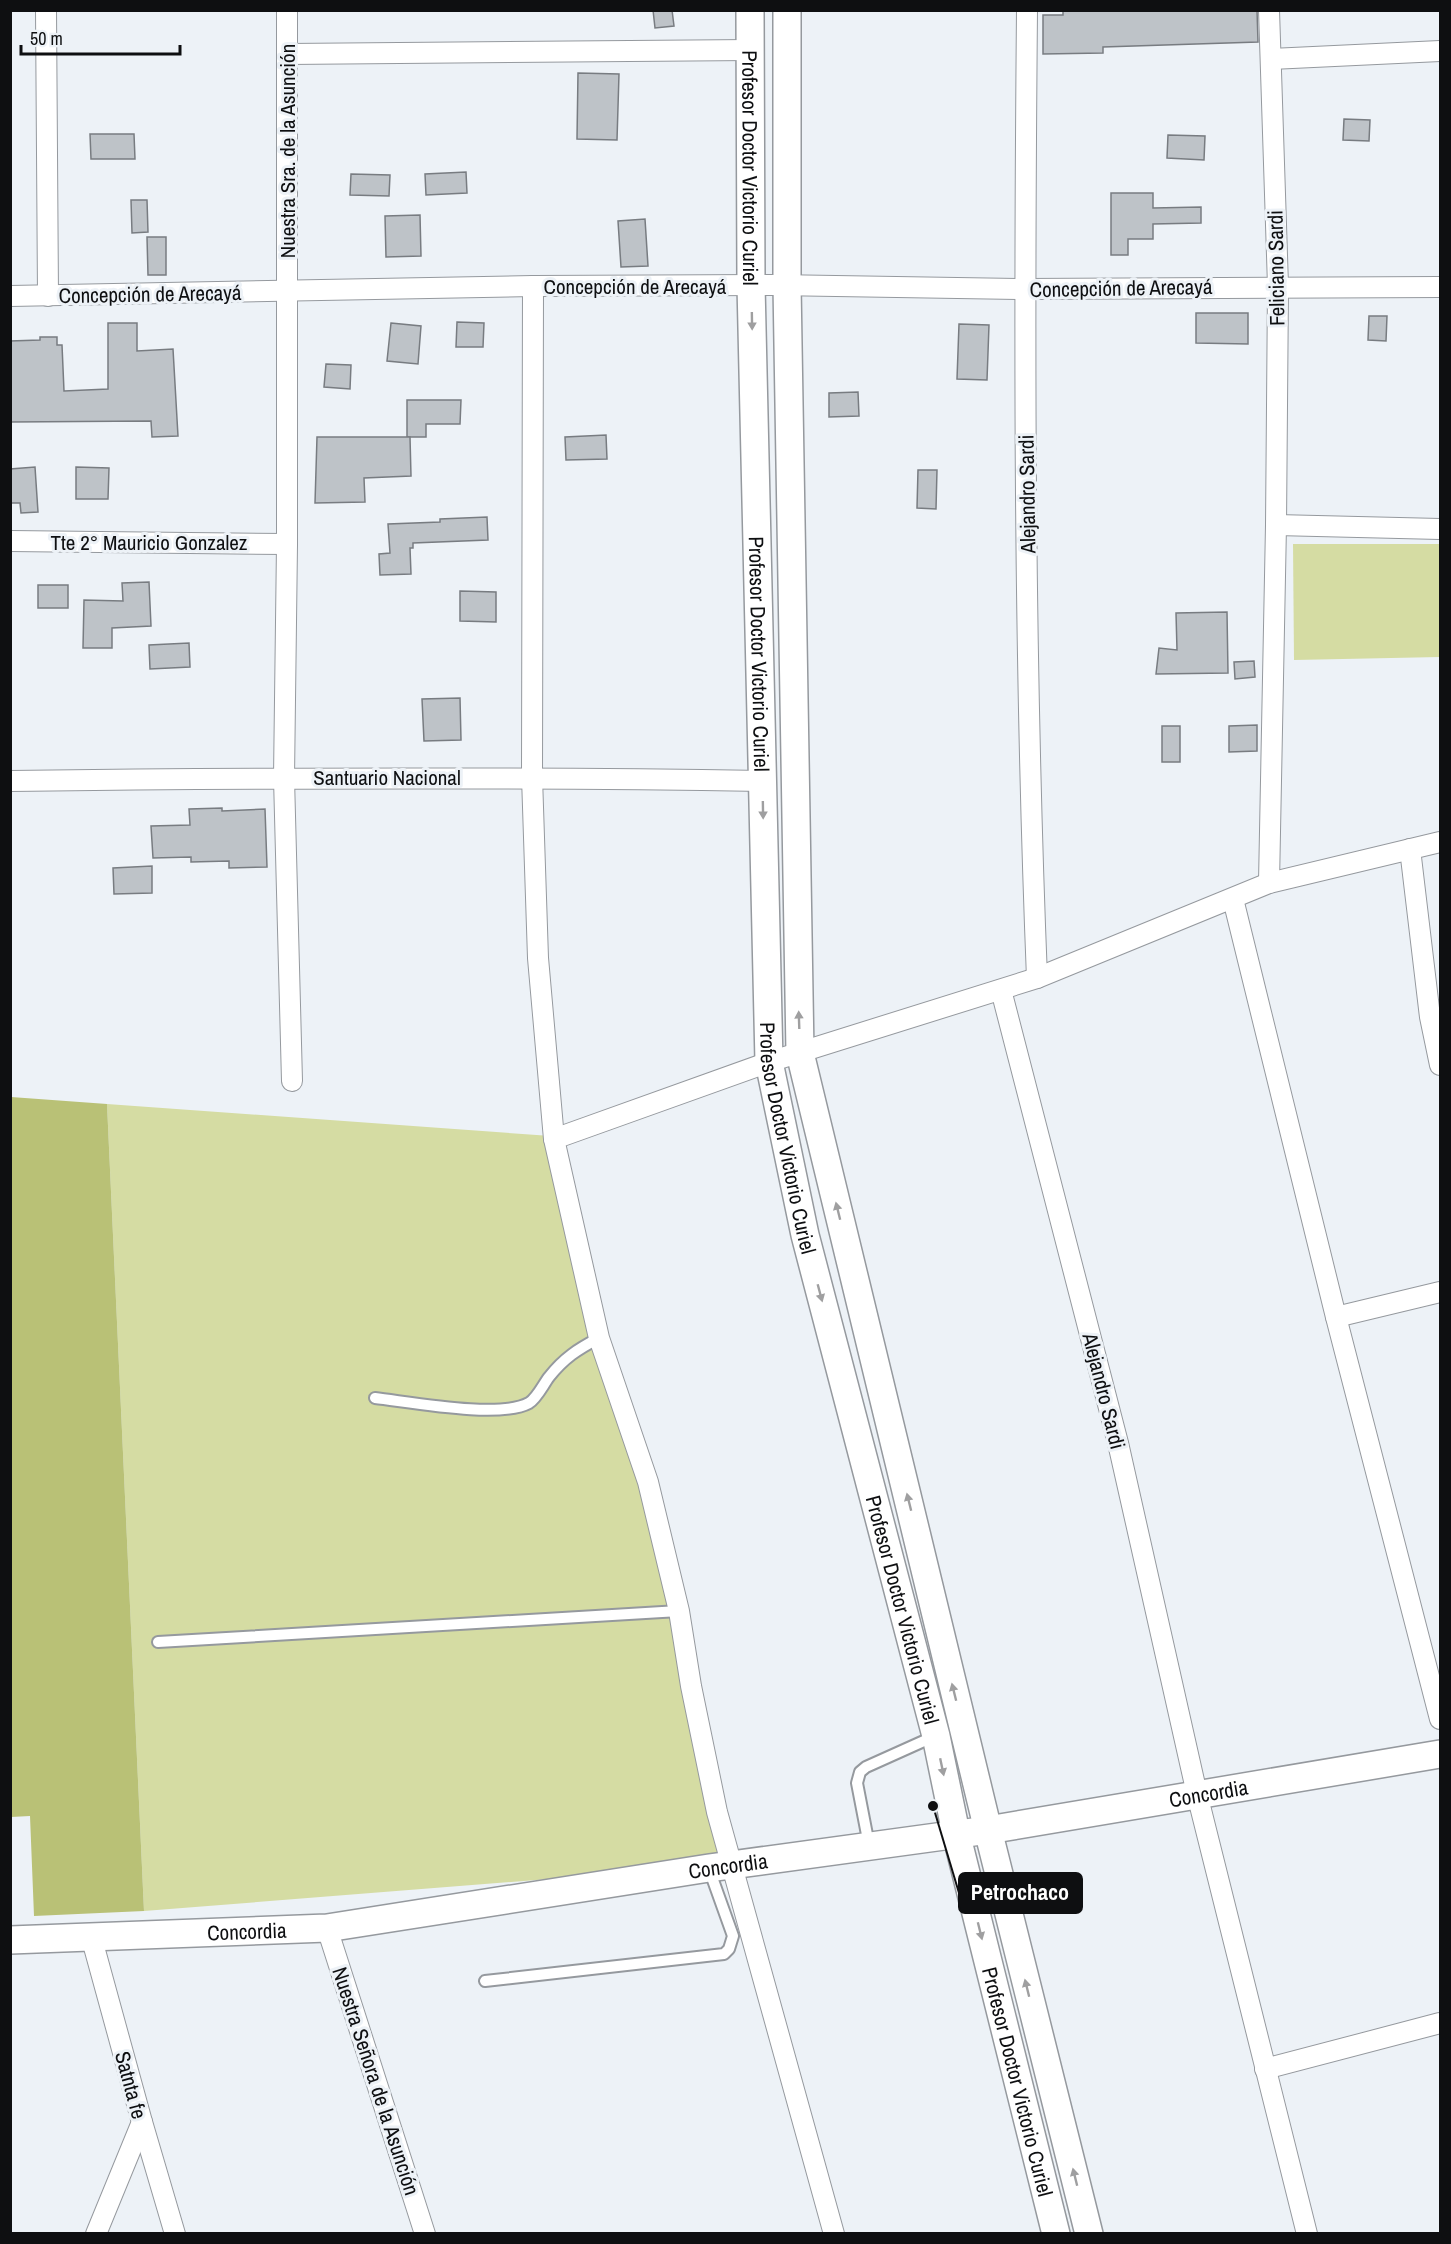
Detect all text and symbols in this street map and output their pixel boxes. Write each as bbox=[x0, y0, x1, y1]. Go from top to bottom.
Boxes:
scale bar bbox=[21, 18, 180, 56]
text: 50 m bbox=[30, 26, 63, 51]
street label: Nuestra Sra. de la Asunción bbox=[273, 44, 302, 258]
street label: Profesor Doctor Victorio Curiel bbox=[736, 50, 766, 286]
street label: Feliciano Sardi bbox=[1260, 210, 1292, 326]
street label: Concepción de Arecayá bbox=[544, 272, 727, 301]
street label: Concepción de Arecayá bbox=[1029, 272, 1213, 304]
street label: Concepción de Arecayá bbox=[58, 278, 242, 310]
one-way arrow bbox=[747, 311, 757, 330]
street label: Alejandro Sardi bbox=[1011, 434, 1043, 555]
street label: Tte 2° Mauricio Gonzalez bbox=[51, 528, 248, 557]
street label: Profesor Doctor Victorio Curiel bbox=[742, 536, 777, 772]
street label: Santuario Nacional bbox=[313, 763, 461, 792]
one-way arrow bbox=[758, 800, 768, 819]
one-way arrow bbox=[794, 1011, 803, 1030]
street label: Profesor Doctor Victorio Curiel bbox=[754, 1022, 824, 1257]
one-way arrow bbox=[833, 1202, 843, 1220]
one-way arrow bbox=[816, 1284, 825, 1302]
street label: Alejandro Sardi bbox=[1075, 1329, 1132, 1452]
street label: Profesor Doctor Victorio Curiel bbox=[859, 1492, 947, 1727]
one-way arrow bbox=[903, 1493, 913, 1512]
one-way arrow bbox=[949, 1683, 959, 1701]
one-way arrow bbox=[938, 1757, 947, 1776]
street label: Concordia bbox=[1167, 1772, 1250, 1814]
street label: Concordia bbox=[686, 1846, 770, 1886]
callout: Petrochaco bbox=[959, 1873, 1082, 1913]
text: Petrochaco bbox=[971, 1877, 1069, 1907]
street label: Concordia bbox=[207, 1915, 288, 1947]
one-way arrow bbox=[976, 1922, 986, 1940]
street label: Nuestra Señora de la Asunción bbox=[325, 1963, 427, 2199]
street label: Profesor Doctor Victorio Curiel bbox=[975, 1964, 1061, 2199]
one-way arrow bbox=[1022, 1978, 1032, 1997]
street label: Satnta fe bbox=[108, 2048, 154, 2122]
one-way arrow bbox=[1069, 2167, 1079, 2186]

